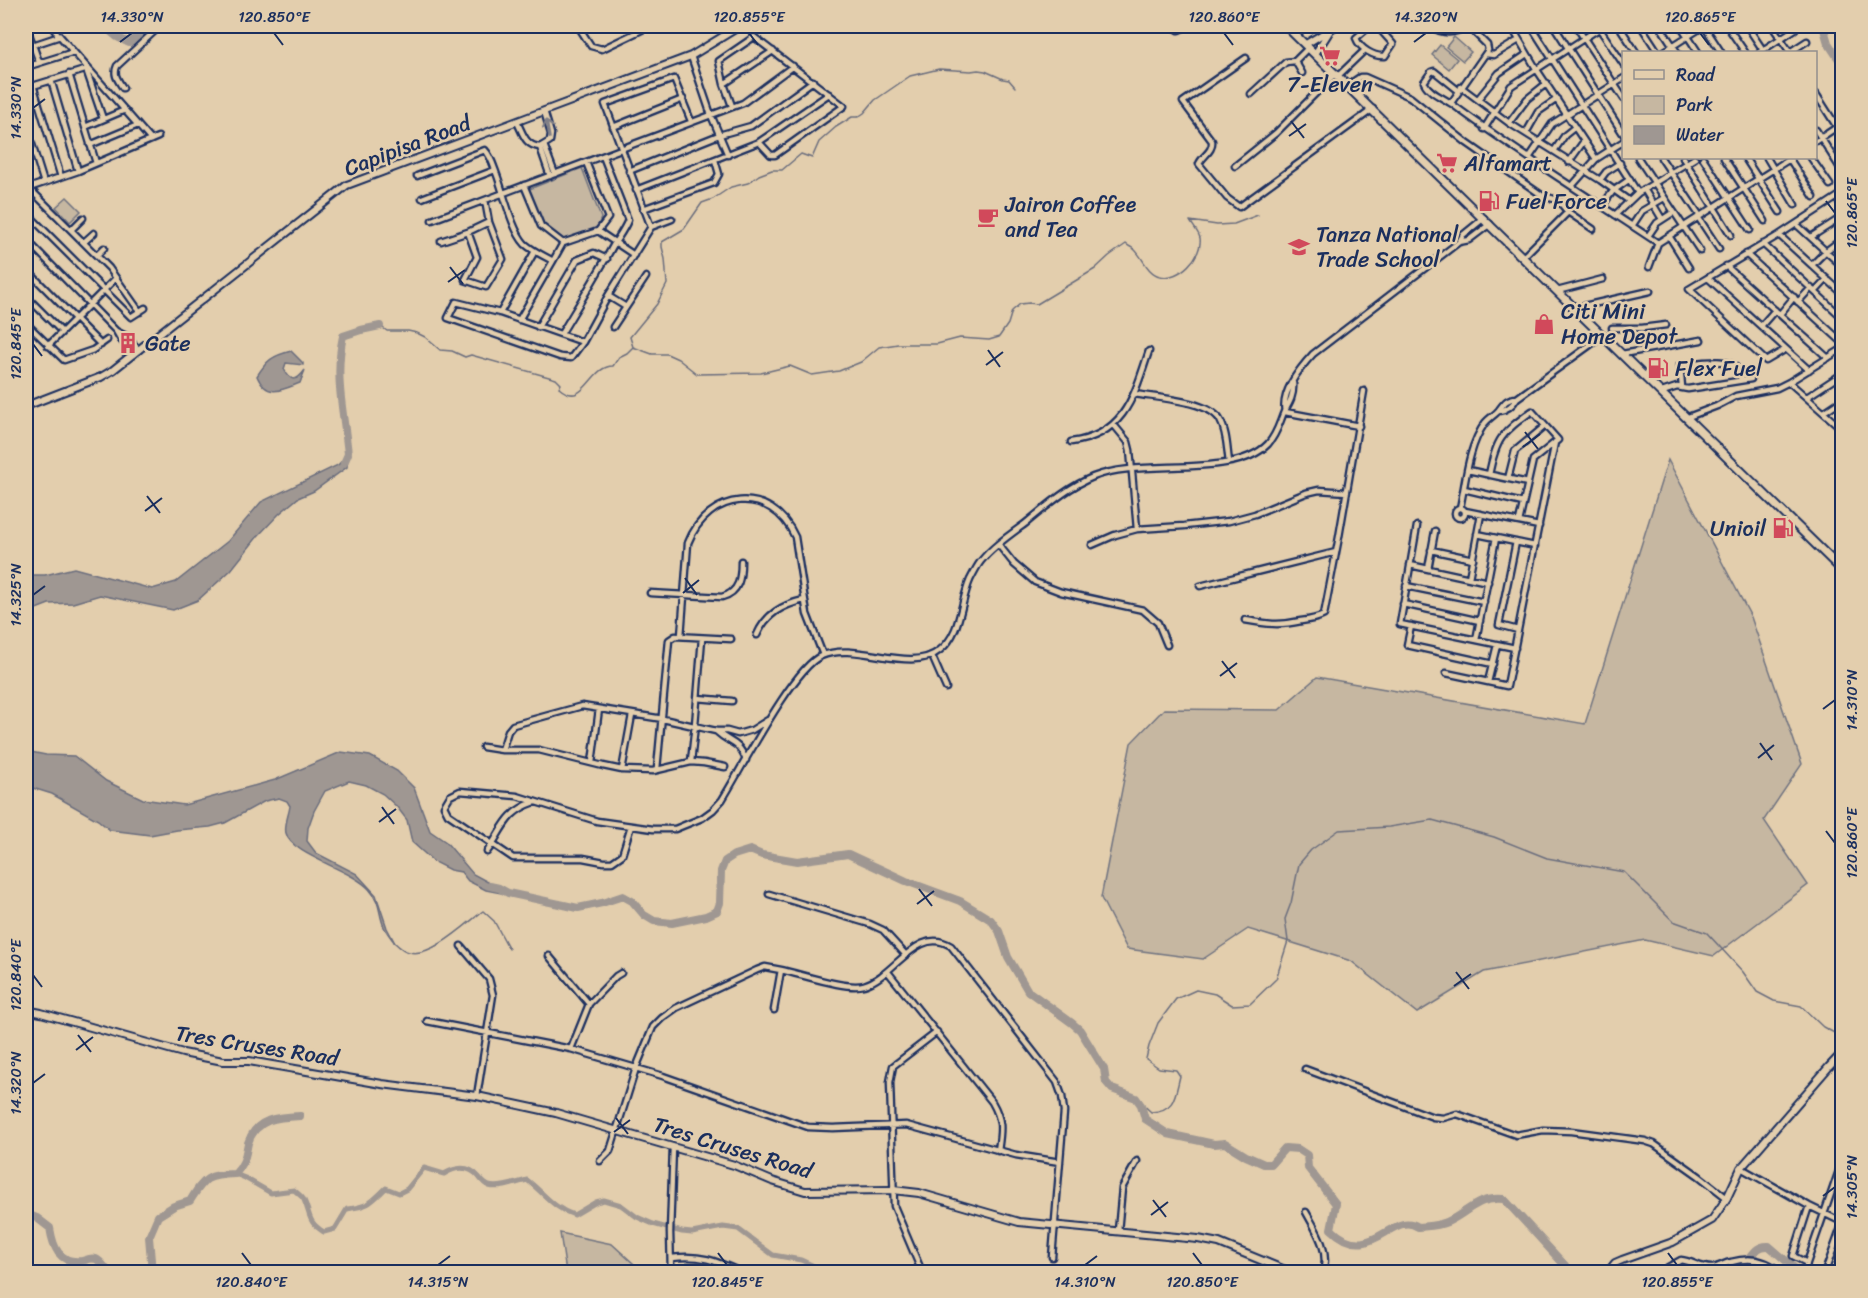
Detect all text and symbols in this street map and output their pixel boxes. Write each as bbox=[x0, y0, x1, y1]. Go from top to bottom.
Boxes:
text: 14.330°N bbox=[100, 4, 164, 30]
text: 120.850°E bbox=[238, 4, 311, 30]
text: 120.855°E bbox=[713, 4, 786, 30]
text: 120.860°E bbox=[1189, 4, 1261, 30]
text: 14.320°N bbox=[1394, 4, 1458, 30]
text: 120.865°E bbox=[1665, 4, 1737, 30]
supermarket icon: 7-Eleven bbox=[1318, 44, 1342, 68]
legend bbox=[1622, 51, 1817, 159]
text: Road bbox=[1676, 59, 1716, 91]
place label: 7-Eleven bbox=[1287, 65, 1373, 104]
text: 14.330°N bbox=[3, 76, 29, 140]
text: Park bbox=[1676, 89, 1713, 121]
street label: Capipisa Road bbox=[338, 103, 478, 188]
text: Water bbox=[1676, 119, 1725, 151]
one-way arrow bbox=[542, 120, 553, 139]
place label: Alfamart bbox=[1463, 144, 1552, 183]
supermarket icon: Alfamart bbox=[1435, 151, 1459, 175]
text: 120.865°E bbox=[1839, 176, 1865, 248]
place label: Fuel Force bbox=[1506, 182, 1607, 221]
place label: Jairon Coffee and Tea bbox=[1004, 185, 1137, 249]
fuel station icon: Fuel Force bbox=[1477, 189, 1501, 213]
cafe icon: Jairon Coffee and Tea bbox=[976, 205, 1000, 229]
place label: Tanza National Trade School bbox=[1316, 215, 1459, 279]
school or university icon: Tanza National Trade School bbox=[1287, 235, 1311, 259]
place label: Citi Mini Home Depot bbox=[1561, 292, 1678, 356]
text: 120.845°E bbox=[3, 307, 29, 380]
shop icon: Citi Mini Home Depot bbox=[1532, 312, 1556, 336]
place label: Gate bbox=[145, 324, 191, 363]
building icon: Gate bbox=[116, 331, 140, 355]
place label: Flex Fuel bbox=[1675, 349, 1763, 388]
fuel station icon: Flex Fuel bbox=[1646, 356, 1670, 380]
place label: Unioil bbox=[1710, 509, 1767, 548]
fuel station icon: Unioil bbox=[1771, 516, 1795, 540]
text: 14.325°N bbox=[3, 563, 29, 627]
text: 14.310°N bbox=[1839, 669, 1865, 731]
text: 120.860°E bbox=[1839, 806, 1865, 878]
text: 120.840°E bbox=[3, 937, 29, 1011]
street label: Tres Cruses Road bbox=[173, 1013, 343, 1078]
text: 14.320°N bbox=[3, 1051, 29, 1115]
street label: Tres Cruses Road bbox=[648, 1105, 819, 1191]
text: 14.305°N bbox=[1839, 1154, 1865, 1219]
text: 120.840°E bbox=[215, 1269, 289, 1295]
text: 14.315°N bbox=[408, 1269, 469, 1295]
text: 120.845°E bbox=[691, 1269, 764, 1295]
text: 14.310°N bbox=[1054, 1269, 1116, 1295]
text: 120.850°E bbox=[1166, 1269, 1239, 1295]
text: 120.855°E bbox=[1641, 1269, 1714, 1295]

